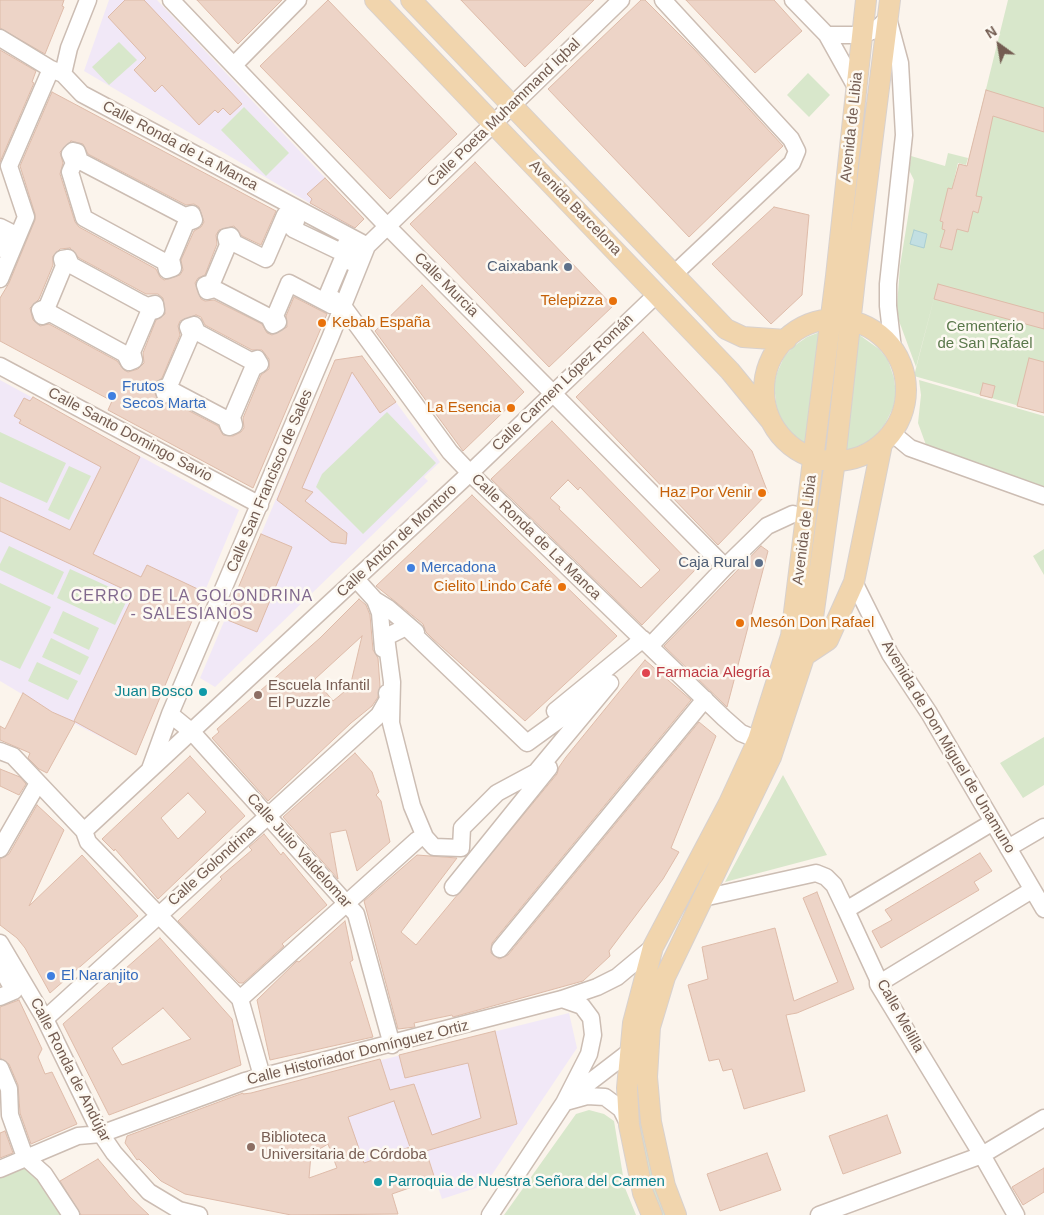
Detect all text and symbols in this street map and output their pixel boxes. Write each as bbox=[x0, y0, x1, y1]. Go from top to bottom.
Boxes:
north arrow bbox=[974, 20, 1024, 70]
text: N bbox=[983, 23, 1000, 42]
street label: Calle Poeta Muhammand Iqbal bbox=[424, 35, 584, 191]
street label: Avenida de Libia bbox=[837, 71, 867, 183]
street label: Calle Ronda de La Manca bbox=[99, 97, 261, 195]
street label: Avenida Barcelona bbox=[525, 157, 625, 259]
street label: Calle Murcia bbox=[410, 249, 482, 321]
place label: Caixabank bbox=[487, 258, 558, 276]
marker: Caixabank bbox=[562, 261, 574, 273]
place label: Telepizza bbox=[540, 292, 603, 310]
marker: Telepizza bbox=[607, 295, 619, 307]
street label: Calle Carmen López Román bbox=[489, 311, 637, 455]
place label: Kebab España bbox=[332, 314, 430, 332]
marker: Kebab España bbox=[316, 317, 328, 329]
park label: Cementerio de San Rafael bbox=[937, 318, 1033, 353]
place label: Frutos Secos Marta bbox=[122, 378, 206, 413]
street label: Calle Santo Domingo Savio bbox=[45, 384, 215, 486]
street label: Calle San Francisco de Sales bbox=[223, 387, 317, 575]
marker: Frutos Secos Marta bbox=[106, 390, 118, 402]
place label: La Esencia bbox=[427, 399, 501, 417]
marker: La Esencia bbox=[505, 402, 517, 414]
street label: Calle Ronda de La Manca bbox=[467, 470, 605, 604]
street label: Avenida de Libia bbox=[789, 474, 821, 586]
street label: Calle Antón de Montoro bbox=[333, 481, 461, 601]
place label: Haz Por Venir bbox=[659, 484, 752, 502]
marker: Haz Por Venir bbox=[756, 487, 768, 499]
place label: Caja Rural bbox=[678, 554, 749, 572]
marker: Caja Rural bbox=[753, 557, 765, 569]
place label: Mercadona bbox=[421, 559, 496, 577]
marker: Mercadona bbox=[405, 562, 417, 574]
place label: Cielito Lindo Café bbox=[434, 578, 552, 596]
marker: Cielito Lindo Café bbox=[556, 581, 568, 593]
district label: CERRO DE LA GOLONDRINA - SALESIANOS bbox=[68, 587, 316, 625]
place label: Mesón Don Rafael bbox=[750, 614, 874, 632]
marker: Mesón Don Rafael bbox=[734, 617, 746, 629]
street label: Avenida de Don Miguel de Unamuno bbox=[877, 637, 1019, 857]
place label: Farmacia Alegría bbox=[656, 664, 770, 682]
marker: Farmacia Alegría bbox=[640, 667, 652, 679]
place label: Escuela Infantil El Puzzle bbox=[268, 677, 370, 712]
place label: Juan Bosco bbox=[115, 683, 193, 701]
marker: Juan Bosco bbox=[197, 686, 209, 698]
marker: Escuela Infantil El Puzzle bbox=[252, 689, 264, 701]
street label: Calle Julio Valdelomar bbox=[243, 790, 355, 912]
street label: Calle Golondrina bbox=[164, 822, 260, 910]
place label: El Naranjito bbox=[61, 967, 139, 985]
marker: El Naranjito bbox=[45, 970, 57, 982]
street label: Calle Melilla bbox=[873, 976, 927, 1056]
street label: Calle Ronda de Andújar bbox=[26, 995, 114, 1145]
street label: Calle Historiador Domínguez Ortiz bbox=[245, 1017, 471, 1089]
place label: Biblioteca Universitaria de Córdoba bbox=[261, 1129, 427, 1164]
marker: Biblioteca Universitaria de Córdoba bbox=[245, 1141, 257, 1153]
place label: Parroquia de Nuestra Señora del Carmen bbox=[388, 1173, 665, 1191]
marker: Parroquia de Nuestra Señora del Carmen bbox=[372, 1176, 384, 1188]

